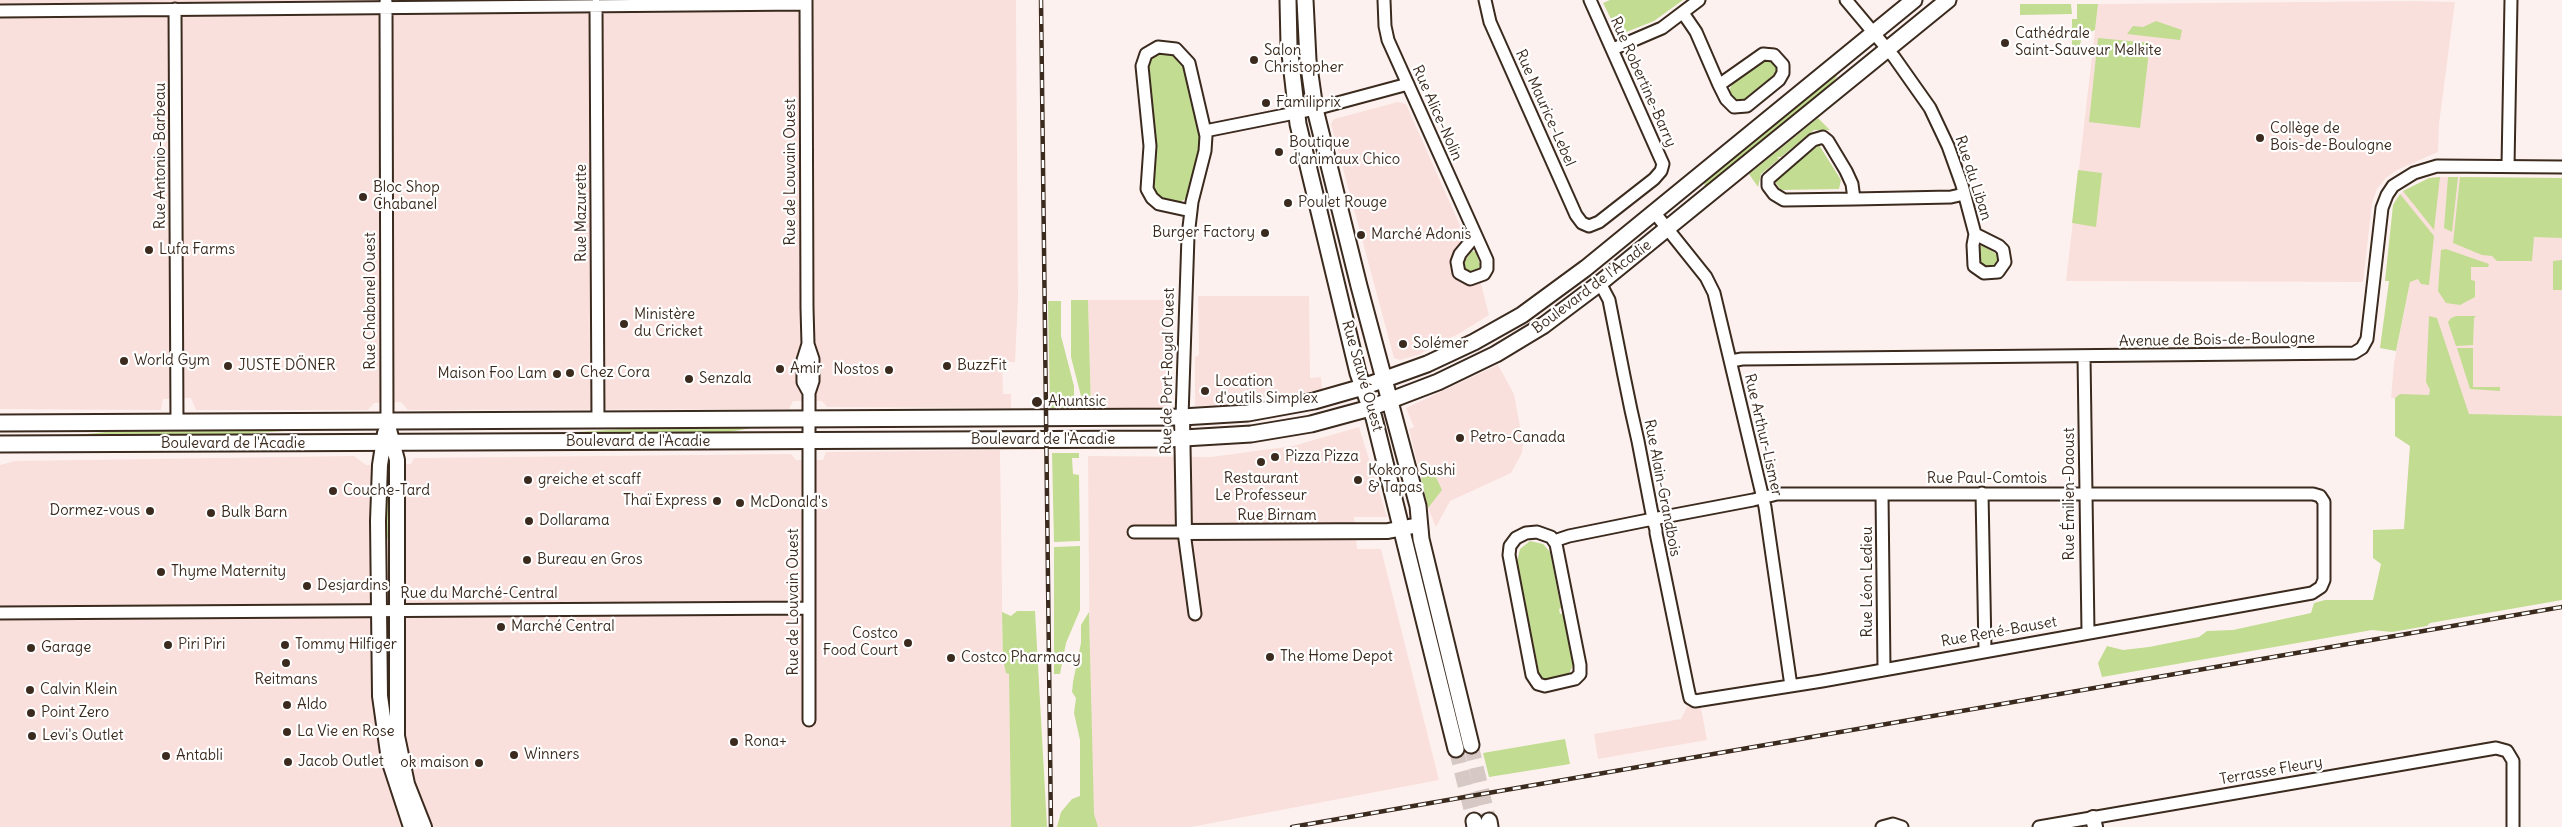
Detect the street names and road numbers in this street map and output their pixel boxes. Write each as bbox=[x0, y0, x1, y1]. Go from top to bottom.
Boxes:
street label: Rue Robertine-Barry bbox=[1606, 14, 1680, 150]
street label: Rue Maurice-Lebel bbox=[1511, 47, 1579, 169]
street label: Rue Alice-Nolin bbox=[1408, 63, 1466, 163]
street label: Rue Antonio-Barbeau bbox=[152, 83, 170, 229]
street label: Rue de Louvain Ouest bbox=[782, 99, 800, 245]
street label: Rue du Liban bbox=[1951, 133, 1995, 223]
street label: Rue Mazurette bbox=[573, 164, 591, 262]
street label: Rue Chabanel Ouest bbox=[362, 232, 380, 370]
street label: Boulevard de l'Acadie bbox=[1529, 236, 1655, 338]
street label: Rue de Port-Royal Ouest bbox=[1158, 287, 1178, 455]
street label: Rue Sauvé Ouest bbox=[1338, 318, 1386, 434]
street label: Avenue de Bois-de-Boulogne bbox=[2119, 329, 2315, 351]
street label: Rue Arthur-Lismer bbox=[1740, 372, 1786, 498]
street label: Rue Alain-Grandbois bbox=[1640, 418, 1684, 558]
street label: Rue Émilien-Daoust bbox=[2061, 427, 2079, 561]
street label: Boulevard de l'Acadie bbox=[971, 431, 1115, 449]
street label: Boulevard de l'Acadie bbox=[566, 433, 710, 451]
street label: Boulevard de l'Acadie bbox=[161, 435, 305, 453]
street label: Rue Paul-Comtois bbox=[1927, 470, 2047, 488]
street label: Rue Birnam bbox=[1237, 507, 1317, 525]
street label: Rue Léon Ledieu bbox=[1859, 526, 1877, 638]
street label: Rue de Louvain Ouest bbox=[785, 529, 803, 675]
street label: Rue du Marché-Central bbox=[400, 585, 558, 603]
street label: Rue René-Bauset bbox=[1940, 613, 2058, 651]
street label: Terrasse Fleury bbox=[2218, 753, 2324, 789]

